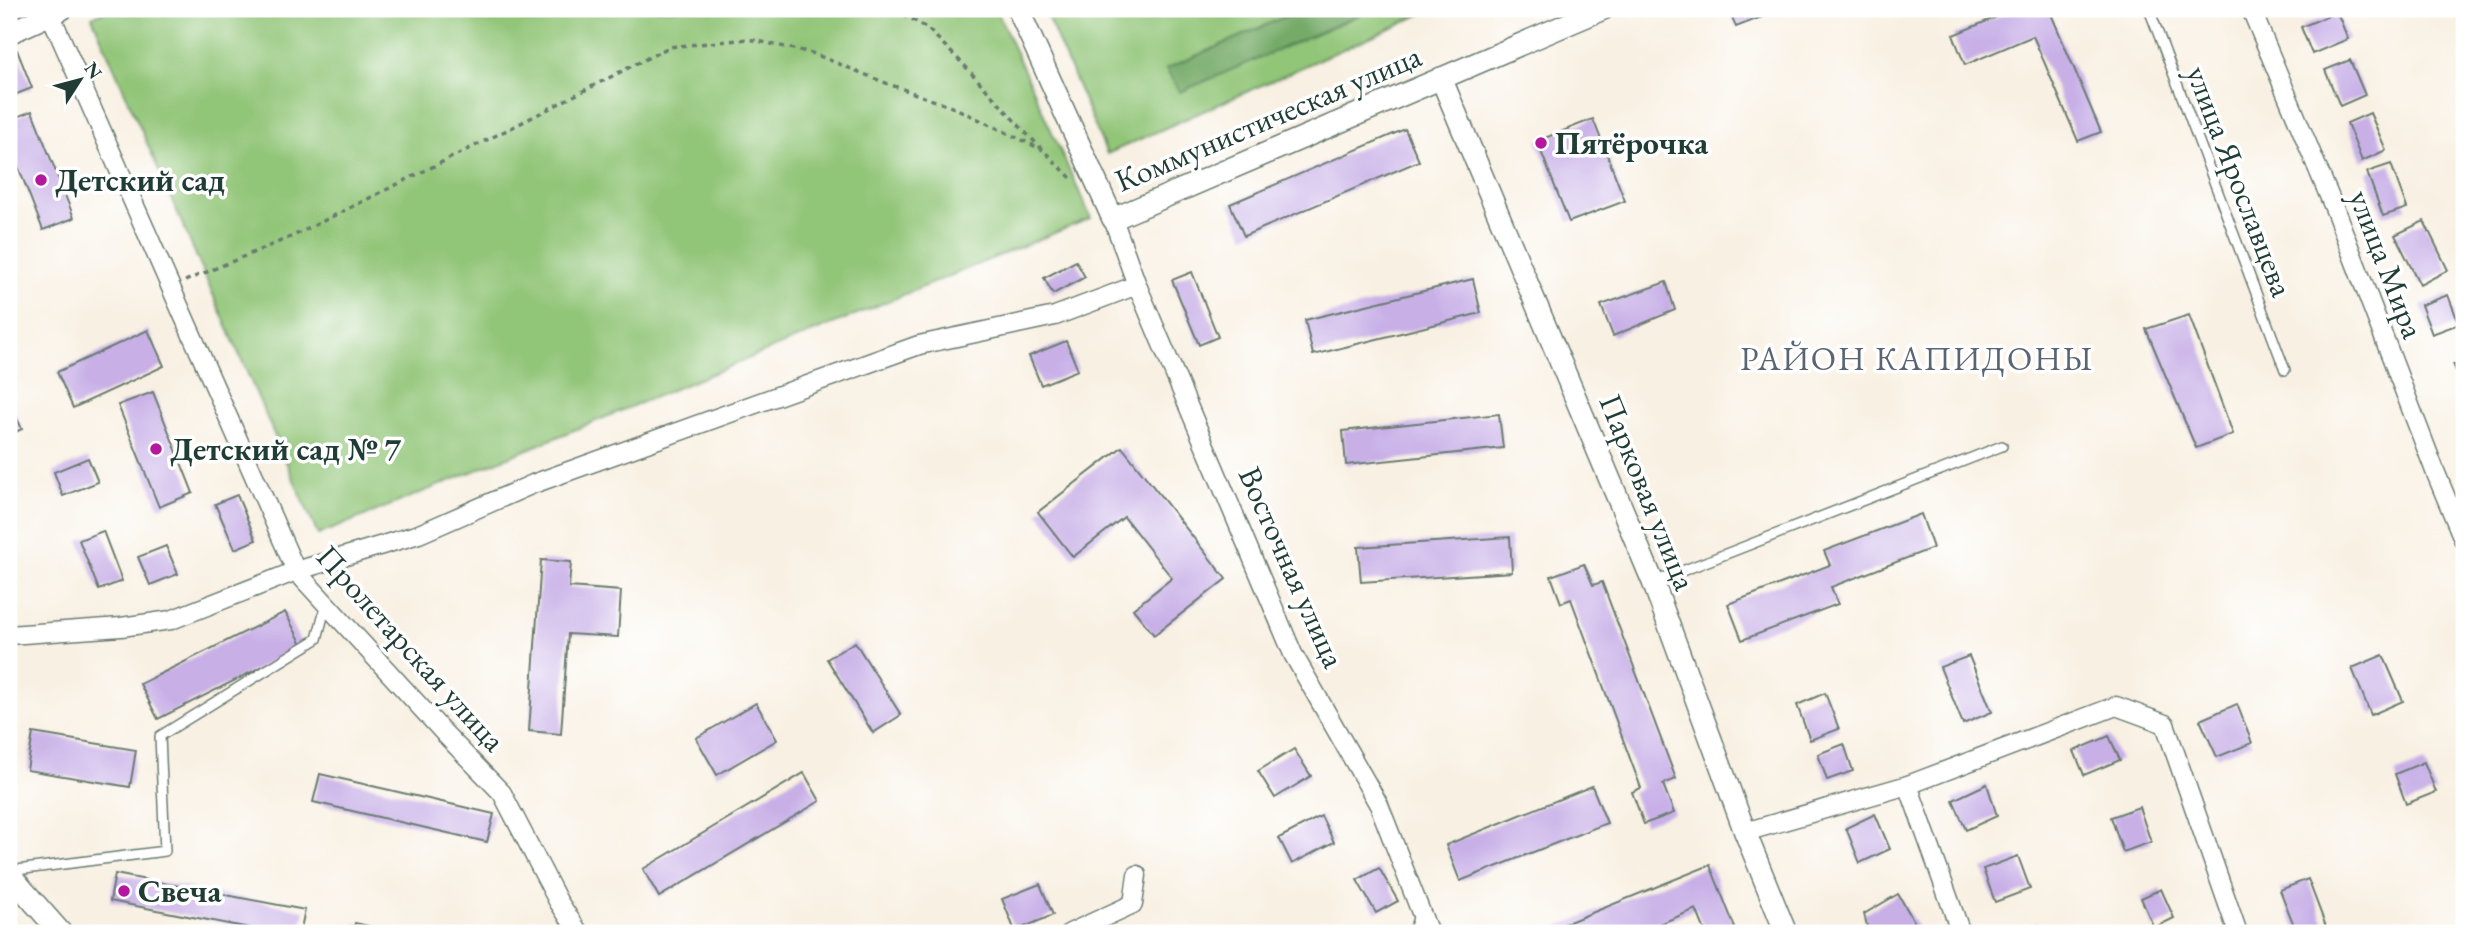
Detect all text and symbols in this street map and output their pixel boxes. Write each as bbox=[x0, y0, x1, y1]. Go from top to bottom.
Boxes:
street label: Коммунистическая улица bbox=[1109, 34, 1428, 202]
north arrow bbox=[46, 46, 116, 116]
text: N bbox=[79, 57, 108, 84]
street label: улица Ярославцева bbox=[2177, 59, 2303, 303]
place label: Пятёрочка bbox=[1555, 122, 1709, 164]
marker: Пятёрочка bbox=[1533, 135, 1549, 151]
place label: Детский сад bbox=[55, 159, 225, 201]
marker: Детский сад bbox=[33, 172, 49, 188]
street label: улица Мира bbox=[2340, 184, 2435, 344]
district label: РАЙОН КАПИДОНЫ bbox=[1740, 337, 2094, 380]
street label: Парковая улица bbox=[1590, 388, 1707, 597]
place label: Детский сад № 7 bbox=[170, 428, 401, 470]
marker: Детский сад № 7 bbox=[148, 441, 164, 457]
street label: Восточная улица bbox=[1229, 460, 1355, 674]
street label: Пролетарская улица bbox=[307, 536, 515, 760]
place label: Свеча bbox=[138, 870, 223, 912]
marker: Свеча bbox=[116, 883, 132, 899]

